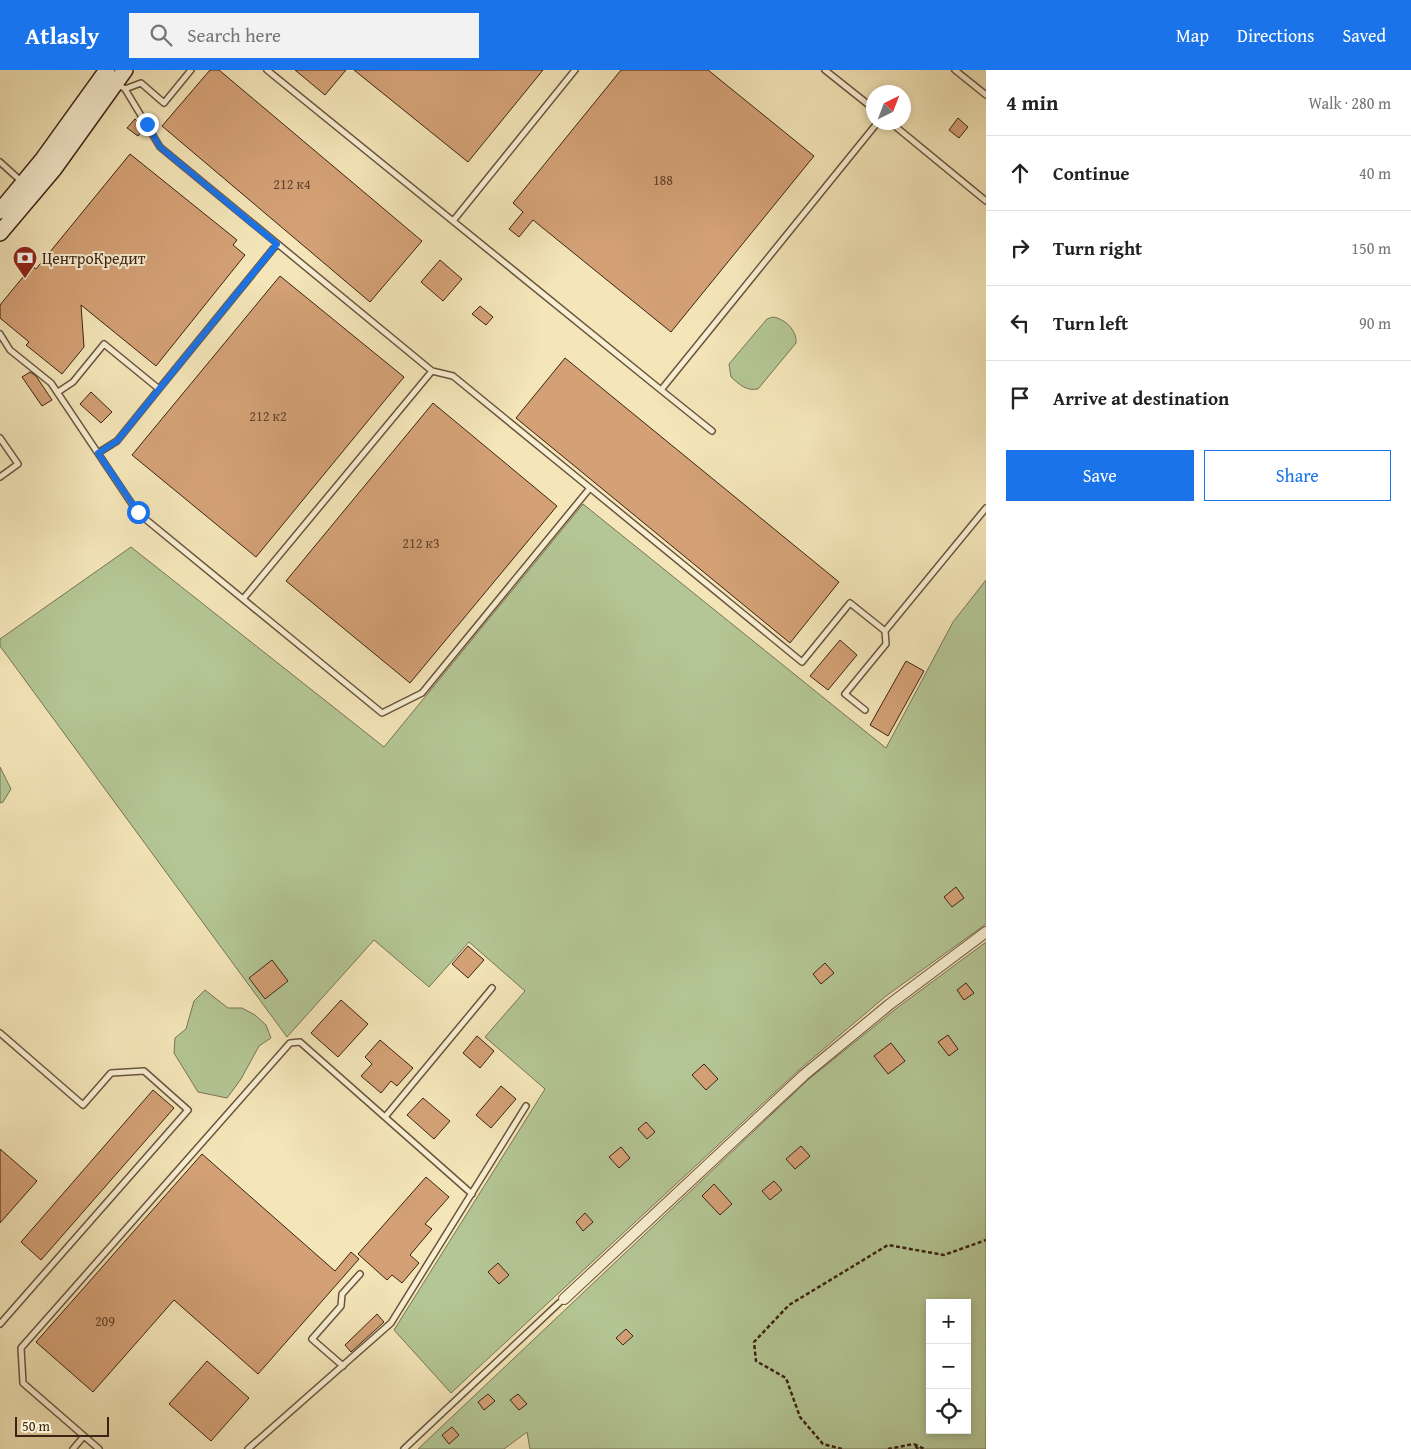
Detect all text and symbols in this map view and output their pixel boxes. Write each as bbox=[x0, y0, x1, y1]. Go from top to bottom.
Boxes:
search box bbox=[129, 13, 479, 58]
text: Atlasly bbox=[25, 18, 99, 53]
icon: search bbox=[147, 21, 175, 49]
text: Search here bbox=[187, 21, 281, 49]
text: Map bbox=[1176, 22, 1209, 49]
text: Directions bbox=[1237, 22, 1314, 49]
text: Saved bbox=[1342, 22, 1386, 49]
north arrow bbox=[866, 85, 911, 130]
text: 4 min bbox=[1006, 87, 1058, 118]
text: Walk · 280 m bbox=[1308, 91, 1391, 115]
route end bbox=[136, 113, 159, 136]
icon: ahead bbox=[1006, 159, 1034, 187]
text: Continue bbox=[1053, 159, 1130, 187]
text: 40 m bbox=[1359, 161, 1391, 185]
house number: 188 bbox=[653, 170, 673, 190]
house number: 212 к4 bbox=[273, 174, 311, 194]
icon: right bbox=[1006, 234, 1034, 262]
text: Turn right bbox=[1053, 234, 1142, 262]
text: 150 m bbox=[1351, 236, 1391, 260]
bank icon: ЦентроКредит bbox=[12, 245, 38, 279]
place label: ЦентроКредит bbox=[42, 246, 146, 270]
icon: left bbox=[1006, 309, 1034, 337]
text: Turn left bbox=[1053, 309, 1128, 337]
text: 90 m bbox=[1359, 311, 1391, 335]
icon: arrive bbox=[1006, 384, 1034, 412]
text: Arrive at destination bbox=[1053, 384, 1229, 412]
house number: 212 к2 bbox=[249, 406, 287, 426]
button: Save bbox=[1006, 450, 1194, 501]
button: Share bbox=[1204, 450, 1391, 501]
route start bbox=[127, 501, 150, 524]
house number: 212 к3 bbox=[402, 533, 440, 553]
map controls bbox=[926, 1299, 971, 1434]
button: + bbox=[926, 1299, 971, 1344]
house number: 209 bbox=[95, 1311, 115, 1331]
button: − bbox=[926, 1344, 971, 1389]
button: locate bbox=[926, 1389, 971, 1434]
scale bar bbox=[15, 1414, 109, 1437]
text: 50 m bbox=[22, 1416, 50, 1436]

